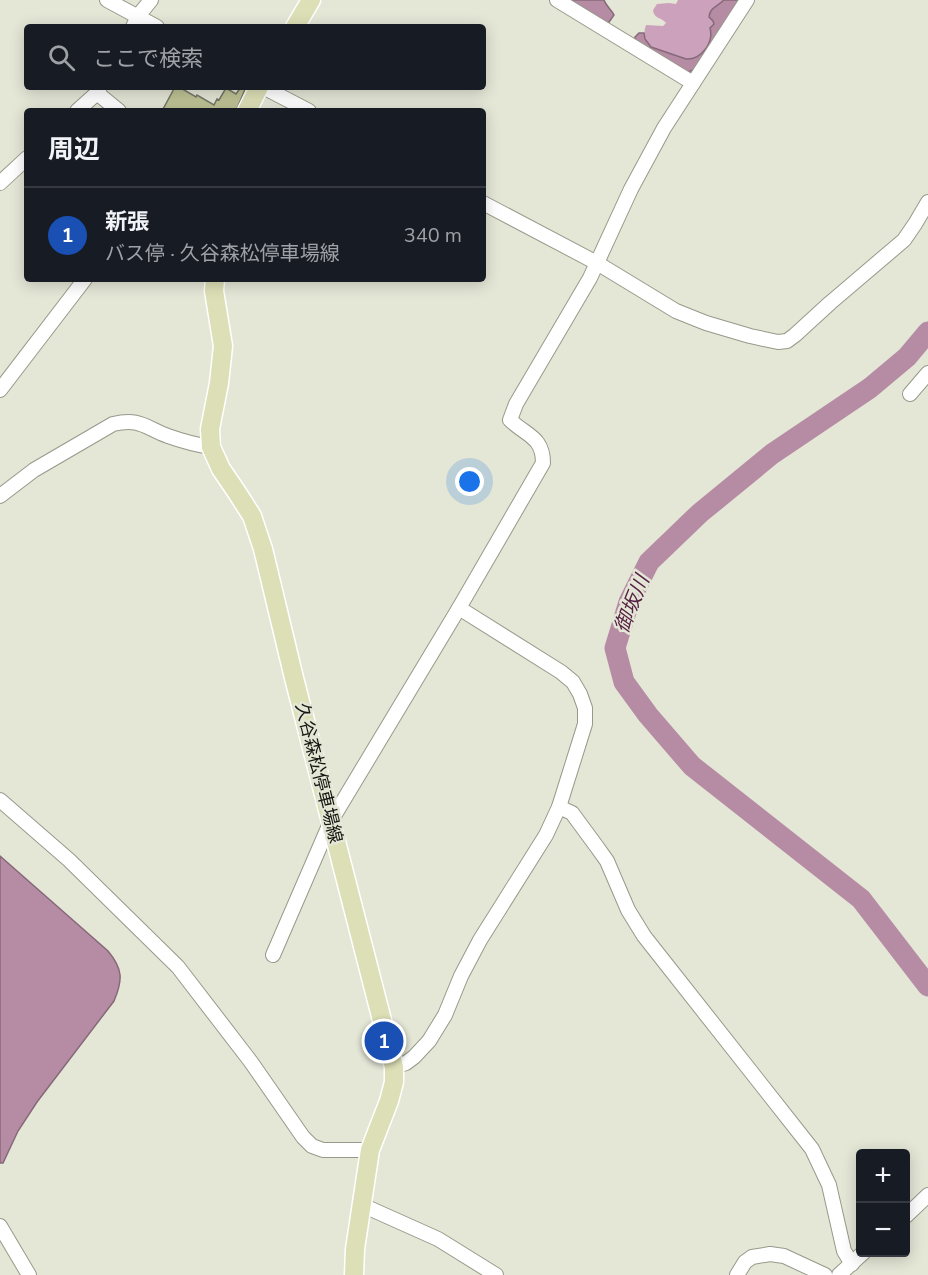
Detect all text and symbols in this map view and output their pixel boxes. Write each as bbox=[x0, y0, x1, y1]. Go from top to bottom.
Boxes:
search box bbox=[24, 24, 486, 90]
icon: search bbox=[45, 41, 78, 74]
text: ここで検索 bbox=[93, 44, 203, 74]
text: 周辺 bbox=[48, 132, 100, 167]
text: 新張 bbox=[105, 207, 149, 237]
text: 1 bbox=[62, 222, 74, 249]
text: 340 m bbox=[404, 222, 462, 249]
text: バス停 · 久谷森松停車場線 bbox=[105, 240, 340, 267]
your location bbox=[455, 467, 484, 496]
water label: 御坂川 bbox=[608, 569, 657, 637]
street label: 久谷森松停車場線 bbox=[290, 700, 348, 846]
pin: 1 bbox=[364, 1018, 404, 1064]
map controls bbox=[856, 1149, 910, 1257]
button: + bbox=[856, 1149, 910, 1203]
button: − bbox=[856, 1203, 910, 1257]

